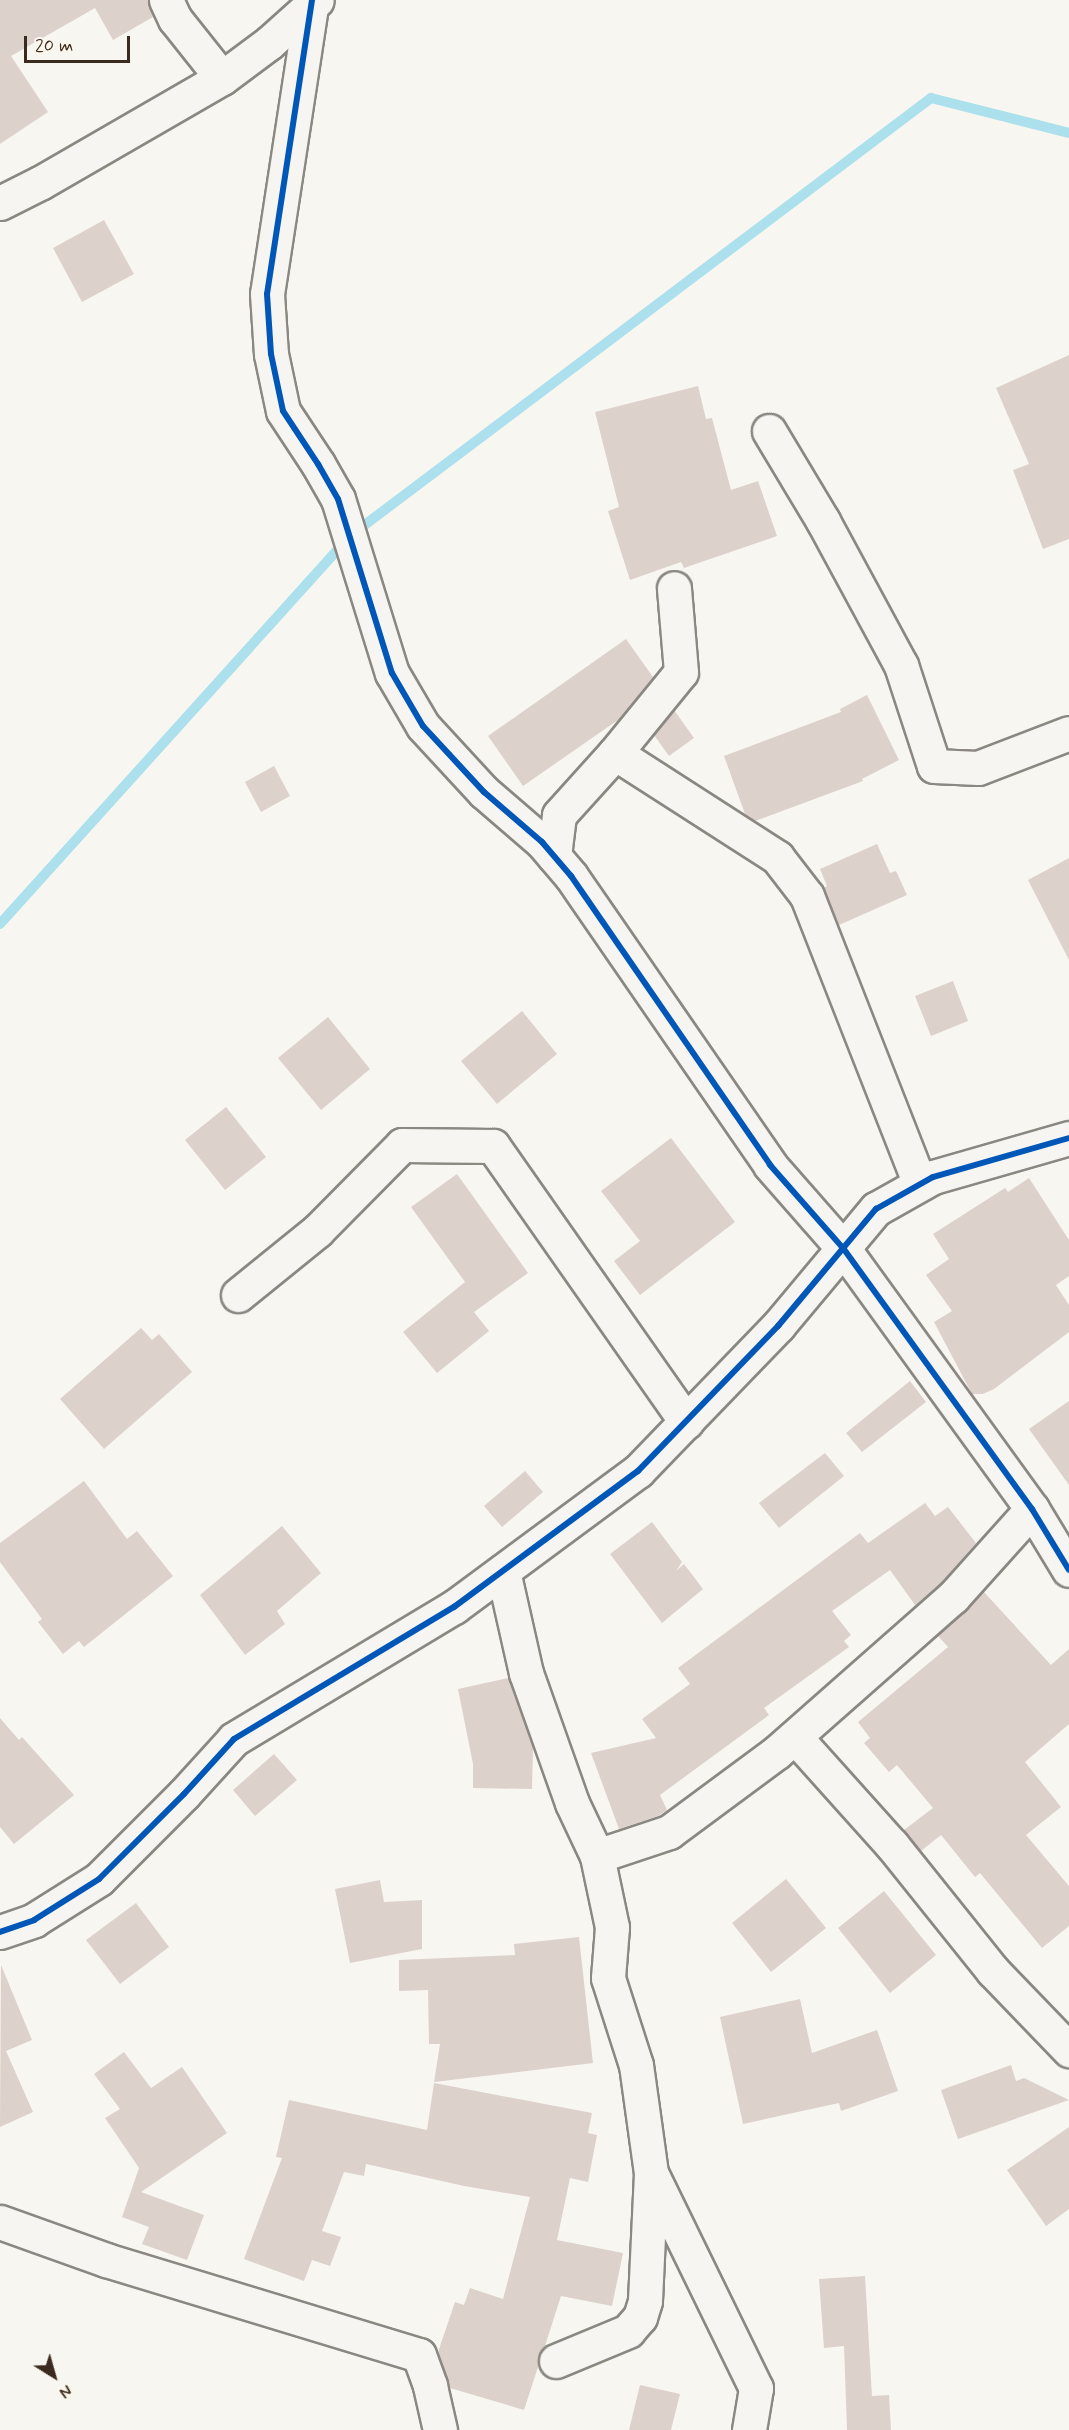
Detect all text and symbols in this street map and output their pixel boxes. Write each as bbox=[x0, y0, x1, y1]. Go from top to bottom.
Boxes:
scale bar bbox=[27, 24, 134, 62]
text: 20 m bbox=[35, 34, 73, 58]
north arrow bbox=[24, 2346, 84, 2406]
text: N bbox=[55, 2379, 76, 2402]

